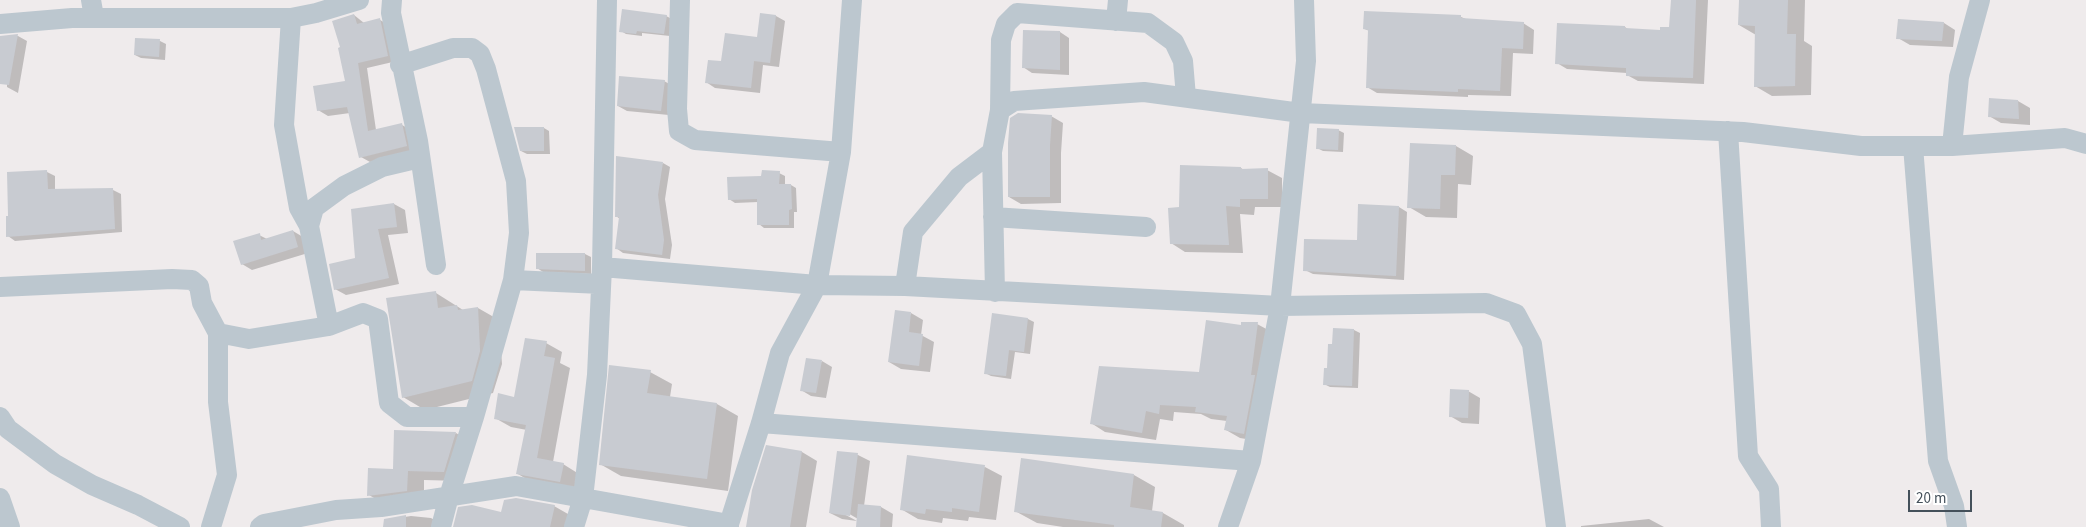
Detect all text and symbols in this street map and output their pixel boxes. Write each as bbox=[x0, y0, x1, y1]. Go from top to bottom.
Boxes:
scale bar bbox=[1911, 480, 1975, 512]
text: 20 m bbox=[1916, 488, 1946, 509]

